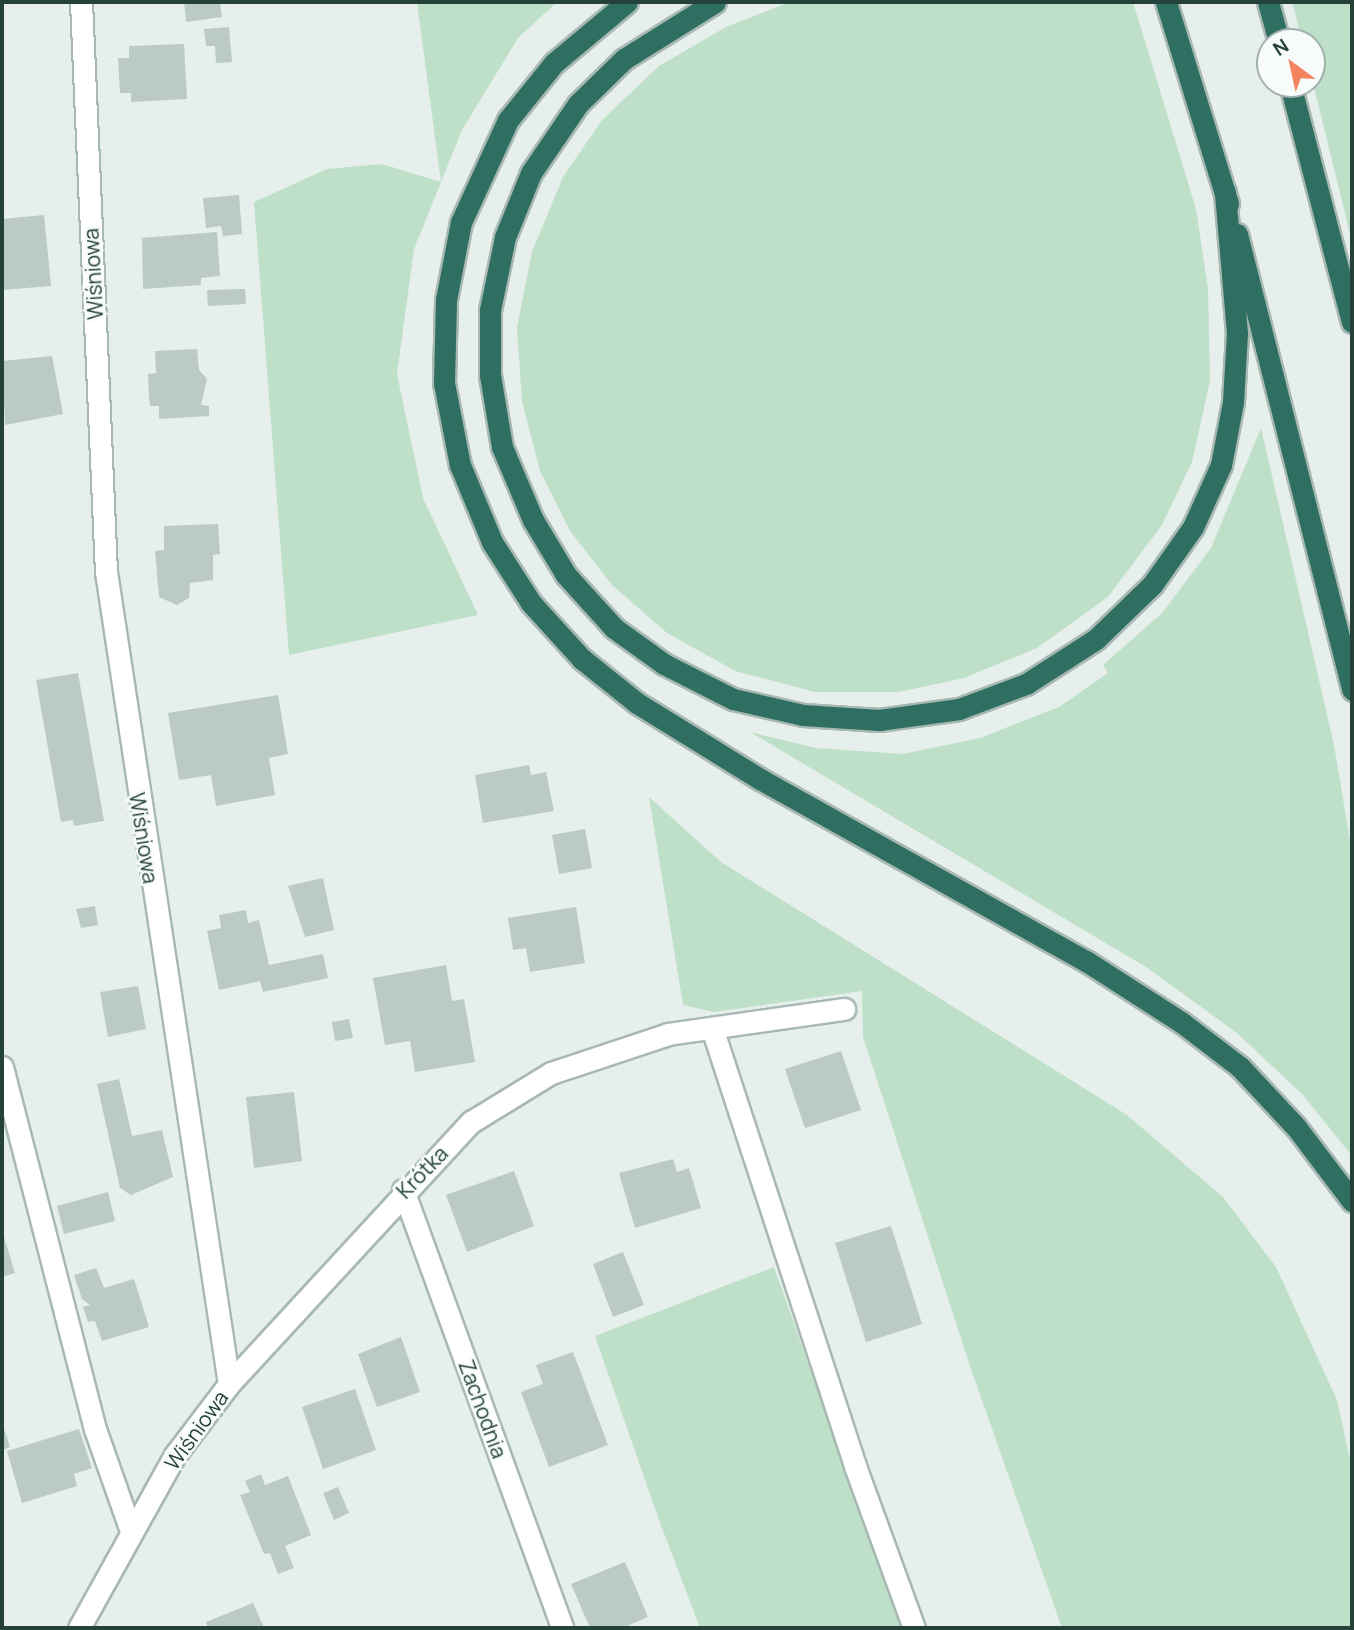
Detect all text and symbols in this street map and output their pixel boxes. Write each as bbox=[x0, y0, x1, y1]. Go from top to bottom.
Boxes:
north arrow bbox=[1256, 28, 1326, 98]
text: N bbox=[1268, 32, 1293, 62]
street label: Wiśniowa bbox=[78, 228, 108, 320]
street label: Wiśniowa bbox=[124, 791, 164, 885]
street label: Krótka bbox=[391, 1141, 453, 1203]
street label: Zachodnia bbox=[454, 1357, 512, 1461]
street label: Wiśniowa bbox=[159, 1386, 233, 1474]

